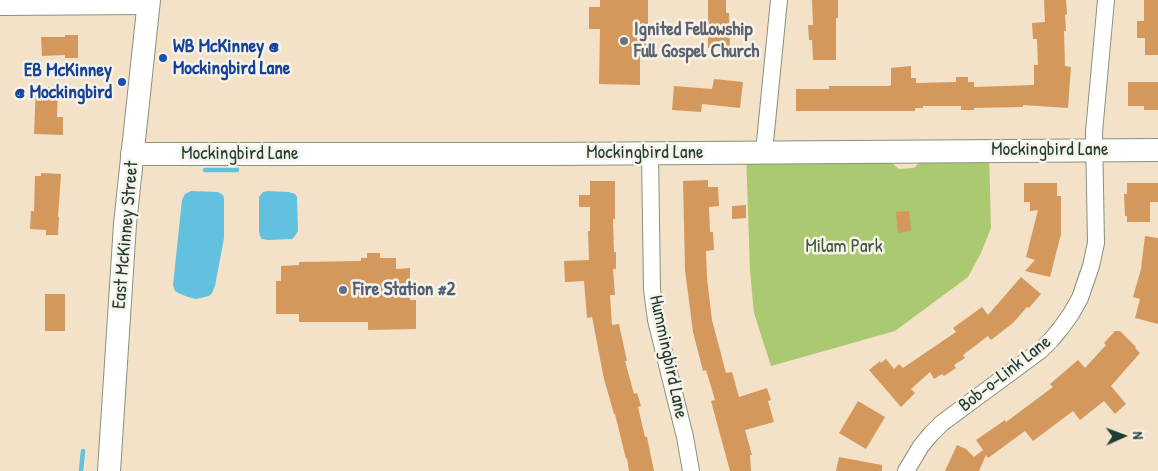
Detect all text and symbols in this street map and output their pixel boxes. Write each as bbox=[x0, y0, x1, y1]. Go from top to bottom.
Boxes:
place label: Ignited Fellowship Full Gospel Church bbox=[634, 19, 759, 63]
marker: Ignited Fellowship Full Gospel Church bbox=[618, 35, 630, 47]
place label: WB McKinney @ Mockingbird Lane bbox=[173, 36, 290, 80]
marker: WB McKinney @ Mockingbird Lane bbox=[157, 52, 169, 64]
place label: EB McKinney @ Mockingbird bbox=[15, 60, 112, 104]
marker: EB McKinney @ Mockingbird bbox=[116, 76, 128, 88]
street label: Mockingbird Lane bbox=[991, 139, 1109, 161]
street label: Mockingbird Lane bbox=[586, 142, 704, 164]
street label: Mockingbird Lane bbox=[181, 143, 299, 165]
street label: East McKinney Street bbox=[108, 160, 144, 310]
park label: Milam Park bbox=[805, 236, 883, 258]
place label: Fire Station #2 bbox=[353, 279, 455, 301]
marker: Fire Station #2 bbox=[337, 284, 349, 296]
street label: Hummingbird Lane bbox=[644, 293, 692, 421]
street label: Bob-o-Link Lane bbox=[954, 331, 1056, 417]
north arrow bbox=[1098, 411, 1148, 461]
text: N bbox=[1129, 431, 1148, 440]

